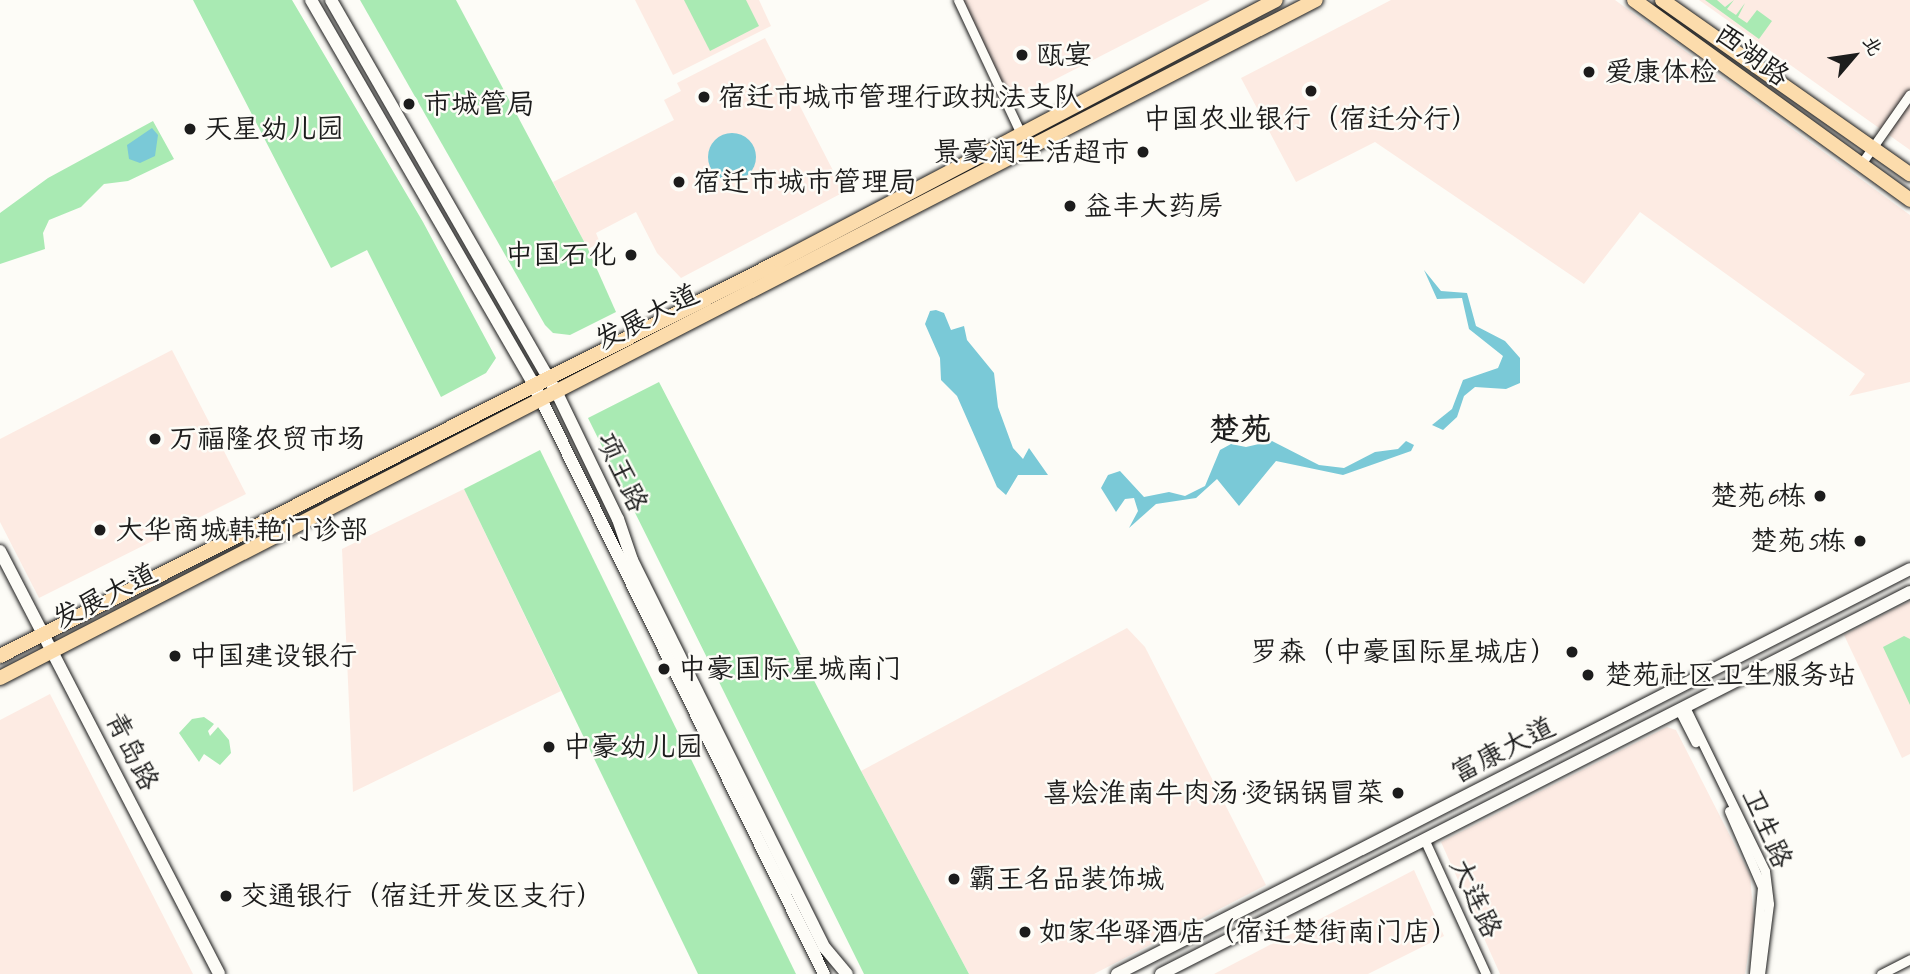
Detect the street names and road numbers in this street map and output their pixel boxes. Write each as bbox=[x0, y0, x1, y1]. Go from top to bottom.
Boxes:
street label: 西湖路 bbox=[1708, 17, 1796, 93]
street label: 发展大道 bbox=[589, 277, 705, 357]
street label: 项王路 bbox=[589, 427, 655, 517]
street label: 发展大道 bbox=[47, 556, 163, 636]
street label: 青岛路 bbox=[98, 706, 166, 796]
street label: 富康大道 bbox=[1445, 710, 1561, 790]
street label: 卫生路 bbox=[1735, 783, 1799, 873]
street label: 大连路 bbox=[1443, 853, 1509, 943]

